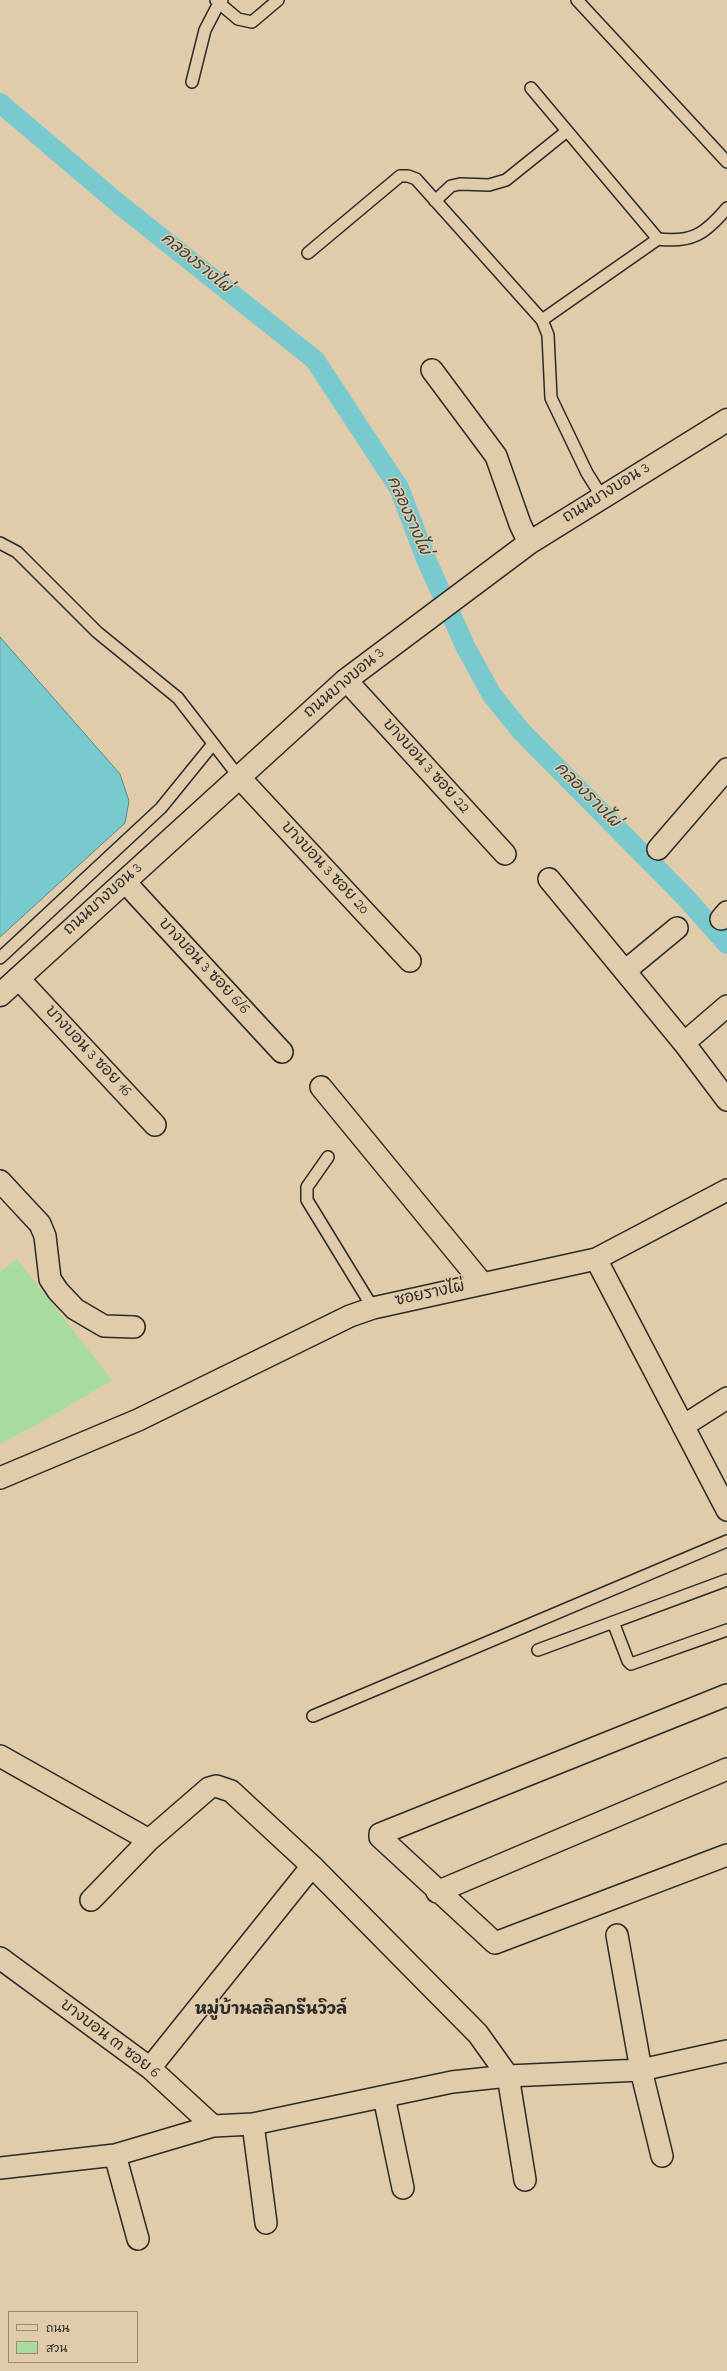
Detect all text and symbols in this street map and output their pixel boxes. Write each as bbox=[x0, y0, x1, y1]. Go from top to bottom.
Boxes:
water label: คลองรางไผ่ bbox=[156, 230, 234, 298]
street label: ถนนบางบอน 3 bbox=[560, 460, 654, 528]
water label: คลองรางไผ่ bbox=[381, 473, 433, 559]
street label: ถนนบางบอน 3 bbox=[301, 645, 389, 723]
street label: บางบอน 3 ซอย 22 bbox=[377, 715, 473, 819]
water label: คลองรางไผ่ bbox=[549, 759, 623, 833]
street label: บางบอน 3 ซอย 20 bbox=[276, 818, 372, 920]
street label: ถนนบางบอน 3 bbox=[61, 860, 147, 940]
street label: บางบอน 3 ซอย 6/6 bbox=[154, 915, 252, 1019]
street label: บางบอน 3 ซอย 16 bbox=[40, 1002, 134, 1102]
street label: ซอยรางไผ่ bbox=[393, 1278, 467, 1312]
street label: บางบอน ๓ ซอย 6 bbox=[55, 1996, 163, 2084]
district label: หมู่บ้านลลิลกรีนวิวล์ bbox=[195, 2001, 347, 2021]
legend bbox=[8, 2311, 138, 2363]
text: ถนน bbox=[46, 2320, 70, 2338]
text: สวน bbox=[46, 2340, 67, 2358]

